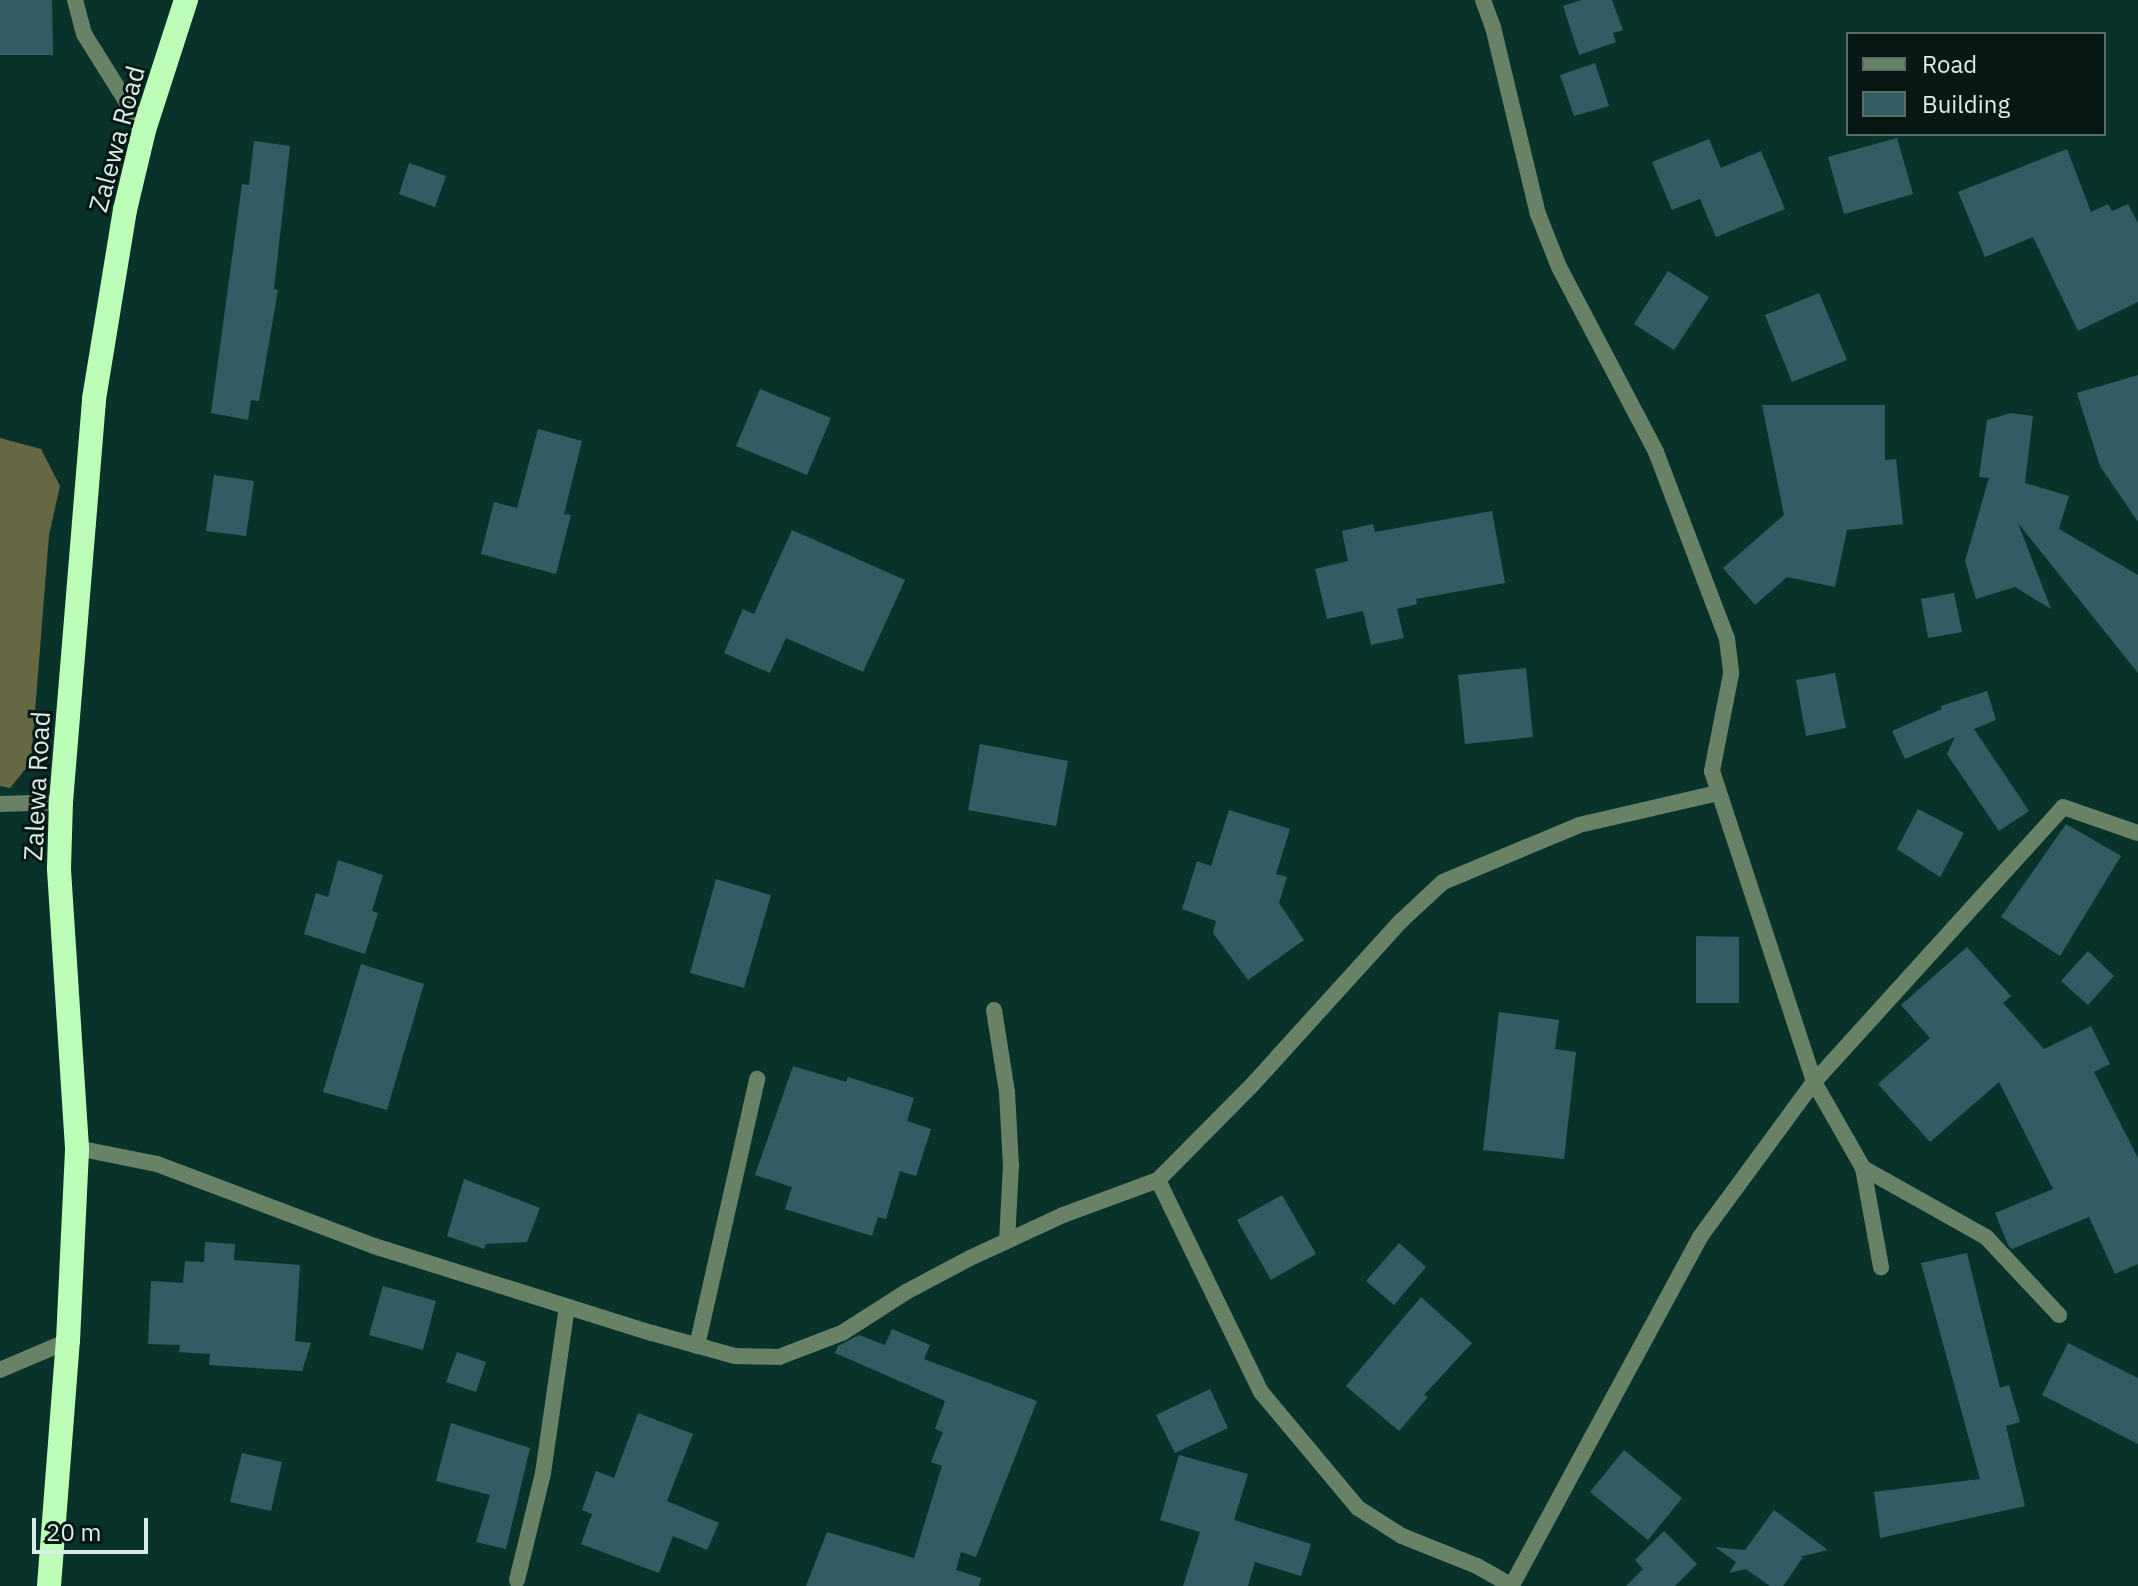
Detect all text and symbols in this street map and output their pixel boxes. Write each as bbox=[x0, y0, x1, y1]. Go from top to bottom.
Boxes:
legend bbox=[1846, 32, 2106, 136]
text: Road bbox=[1922, 48, 1977, 80]
street label: Zalewa Road bbox=[83, 63, 151, 215]
text: Building bbox=[1922, 88, 2010, 120]
street label: Zalewa Road bbox=[18, 710, 56, 862]
scale bar bbox=[36, 1502, 152, 1552]
text: 20 m bbox=[46, 1516, 101, 1548]

